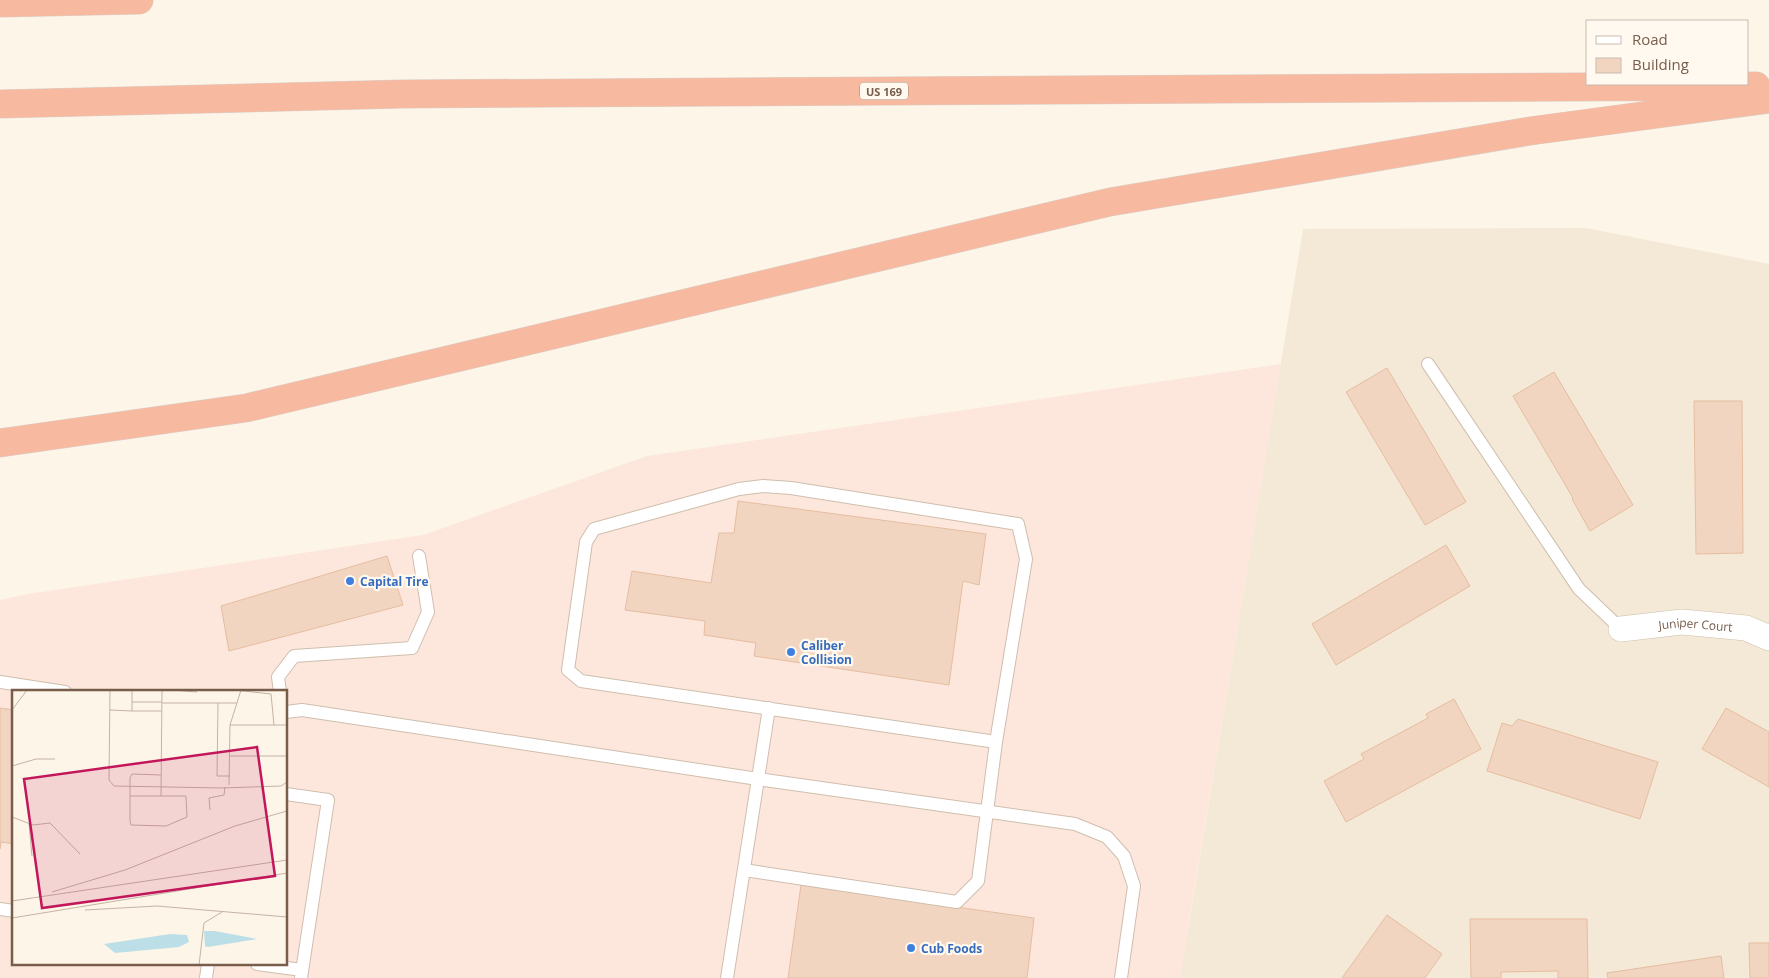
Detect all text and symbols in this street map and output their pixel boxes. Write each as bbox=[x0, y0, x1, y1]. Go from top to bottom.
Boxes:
legend bbox=[1586, 20, 1749, 85]
text: Road bbox=[1632, 29, 1668, 49]
text: Building bbox=[1632, 54, 1689, 74]
road number: US 169 bbox=[860, 82, 908, 100]
place label: Capital Tire bbox=[360, 573, 429, 590]
marker: Capital Tire bbox=[344, 575, 356, 587]
street label: Juniper Court bbox=[1657, 613, 1733, 635]
place label: Caliber Collision bbox=[801, 637, 852, 668]
marker: Caliber Collision bbox=[785, 646, 797, 658]
inset map bbox=[12, 690, 288, 966]
place label: Cub Foods bbox=[921, 940, 982, 957]
marker: Cub Foods bbox=[905, 942, 917, 954]

